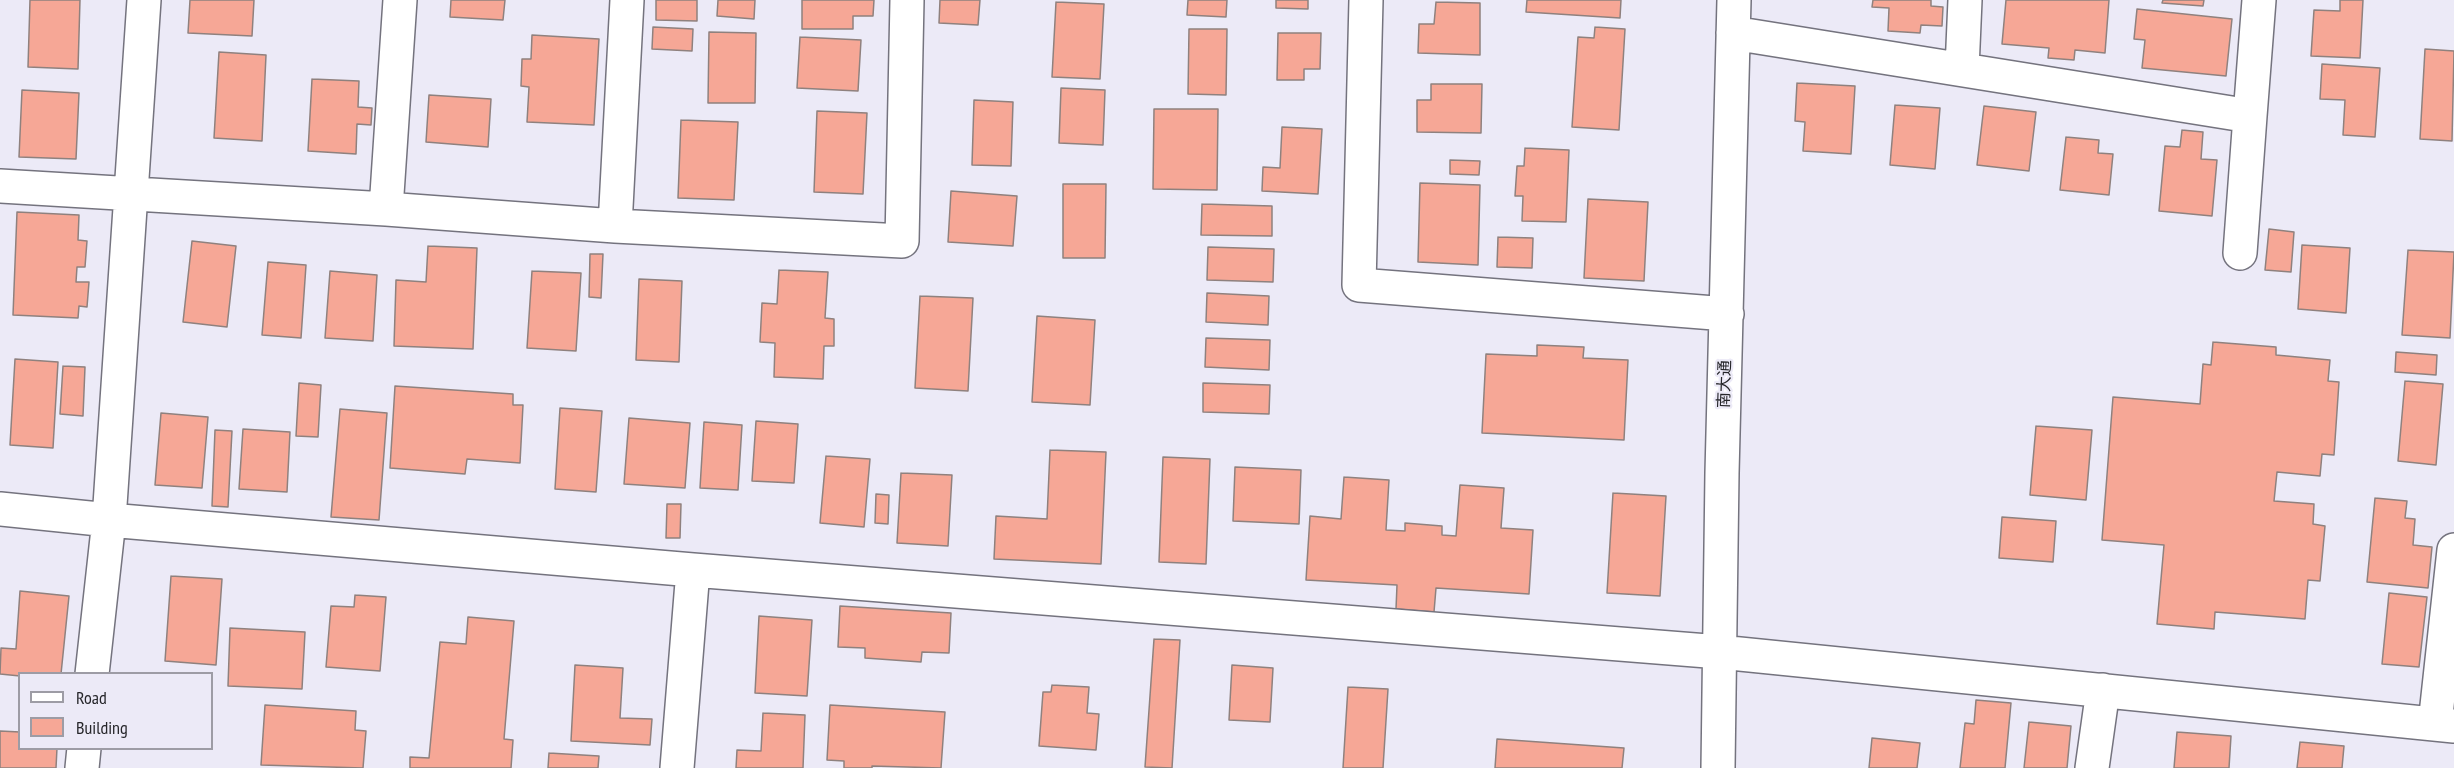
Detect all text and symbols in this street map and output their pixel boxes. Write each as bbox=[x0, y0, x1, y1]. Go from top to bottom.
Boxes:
street label: 南大通 bbox=[1715, 360, 1735, 408]
legend bbox=[18, 672, 213, 750]
text: Road bbox=[76, 686, 107, 709]
text: Building bbox=[76, 716, 128, 739]

